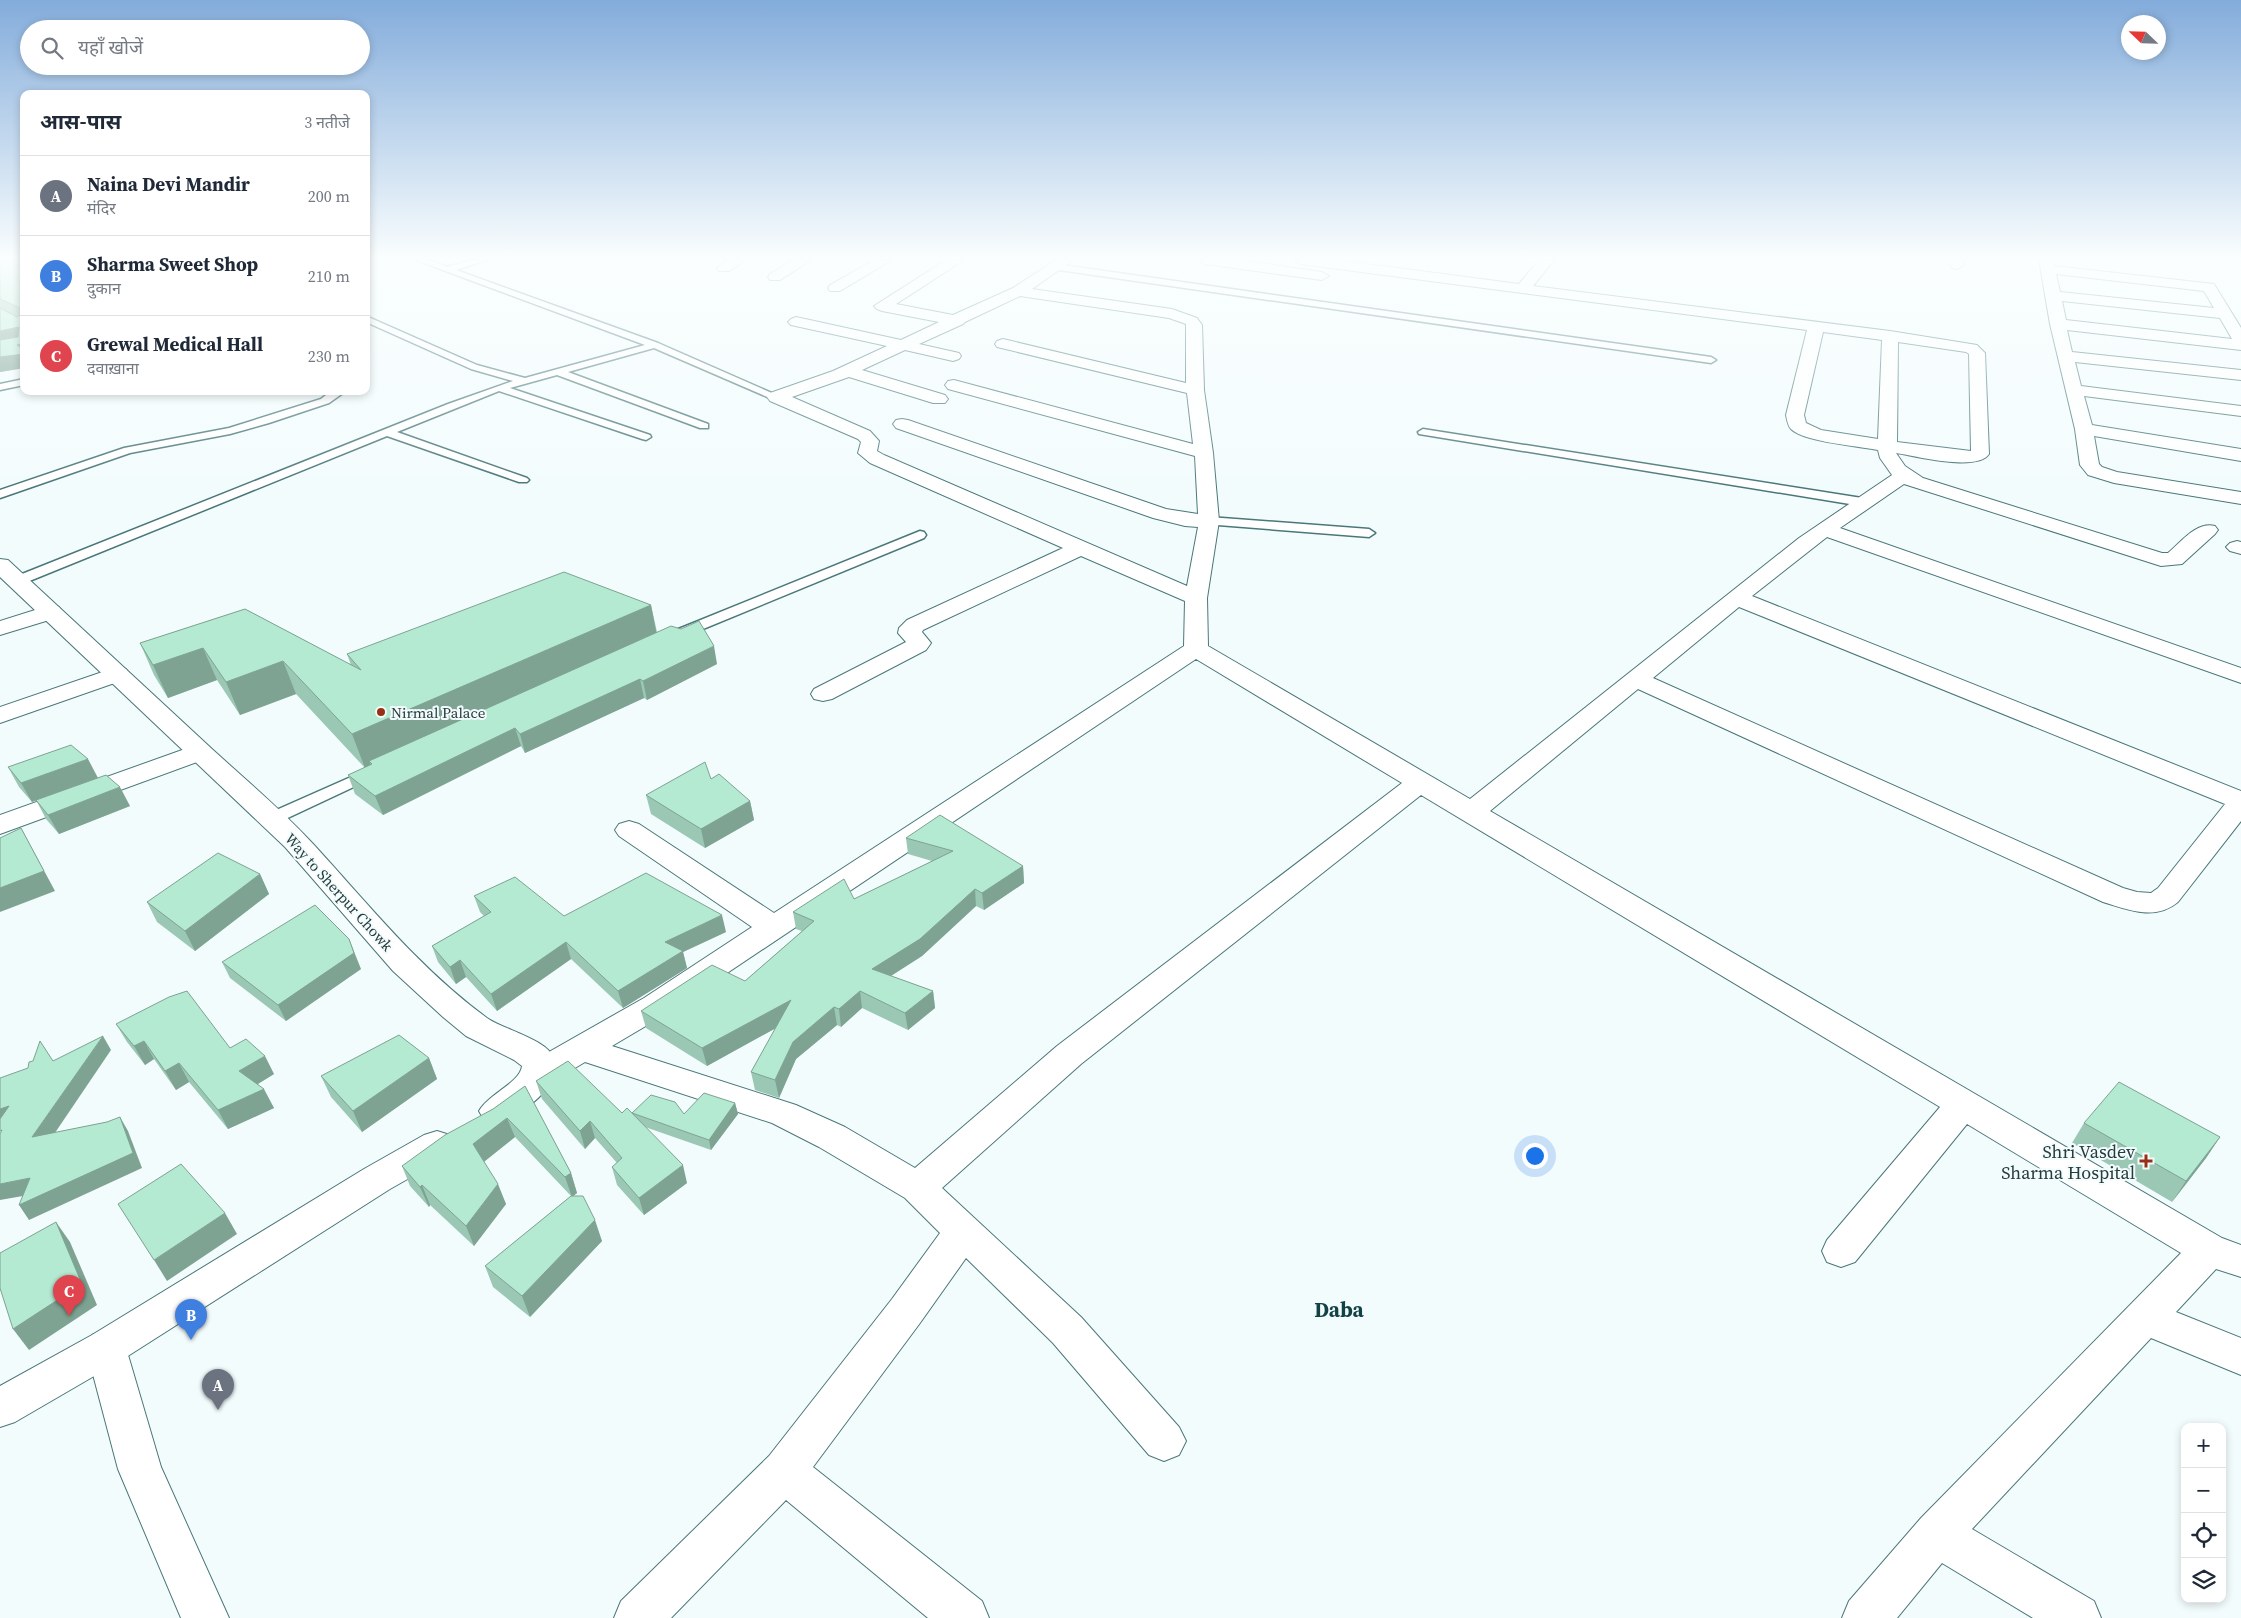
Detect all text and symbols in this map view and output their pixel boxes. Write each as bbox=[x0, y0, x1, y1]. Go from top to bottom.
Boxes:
north arrow bbox=[2121, 15, 2166, 60]
search box bbox=[20, 20, 370, 75]
icon: search bbox=[38, 34, 66, 62]
text: यहाँ खोजें bbox=[78, 34, 143, 60]
text: आस-पास bbox=[40, 107, 121, 136]
text: 3 नतीजे bbox=[304, 111, 350, 133]
text: Naina Devi Mandir bbox=[87, 171, 250, 197]
text: A bbox=[51, 185, 61, 207]
text: 200 m bbox=[308, 185, 350, 207]
text: मंदिर bbox=[87, 197, 116, 219]
text: Sharma Sweet Shop bbox=[87, 251, 258, 277]
text: B bbox=[51, 265, 61, 287]
text: 210 m bbox=[308, 265, 350, 287]
text: दुकान bbox=[87, 277, 121, 299]
text: Grewal Medical Hall bbox=[87, 331, 263, 357]
text: C bbox=[51, 345, 61, 367]
text: 230 m bbox=[308, 345, 350, 367]
text: दवाख़ाना bbox=[87, 357, 139, 379]
place label: Nirmal Palace bbox=[391, 702, 486, 723]
marker: Nirmal Palace bbox=[375, 706, 387, 718]
street label: Way to Sherpur Chowk bbox=[280, 828, 398, 956]
place label: Shri Vasdev Sharma Hospital bbox=[2001, 1139, 2135, 1185]
your location bbox=[1522, 1143, 1548, 1169]
marker: Shri Vasdev Sharma Hospital bbox=[2139, 1154, 2153, 1168]
pin: C bbox=[53, 1275, 85, 1316]
district label: Daba bbox=[1314, 1295, 1365, 1324]
pin: B bbox=[175, 1299, 207, 1340]
pin: A bbox=[202, 1369, 234, 1410]
map controls bbox=[2181, 1423, 2226, 1603]
button: + bbox=[2181, 1423, 2226, 1468]
button: − bbox=[2181, 1468, 2226, 1513]
button: locate bbox=[2181, 1513, 2226, 1558]
button: layers bbox=[2181, 1558, 2226, 1603]

